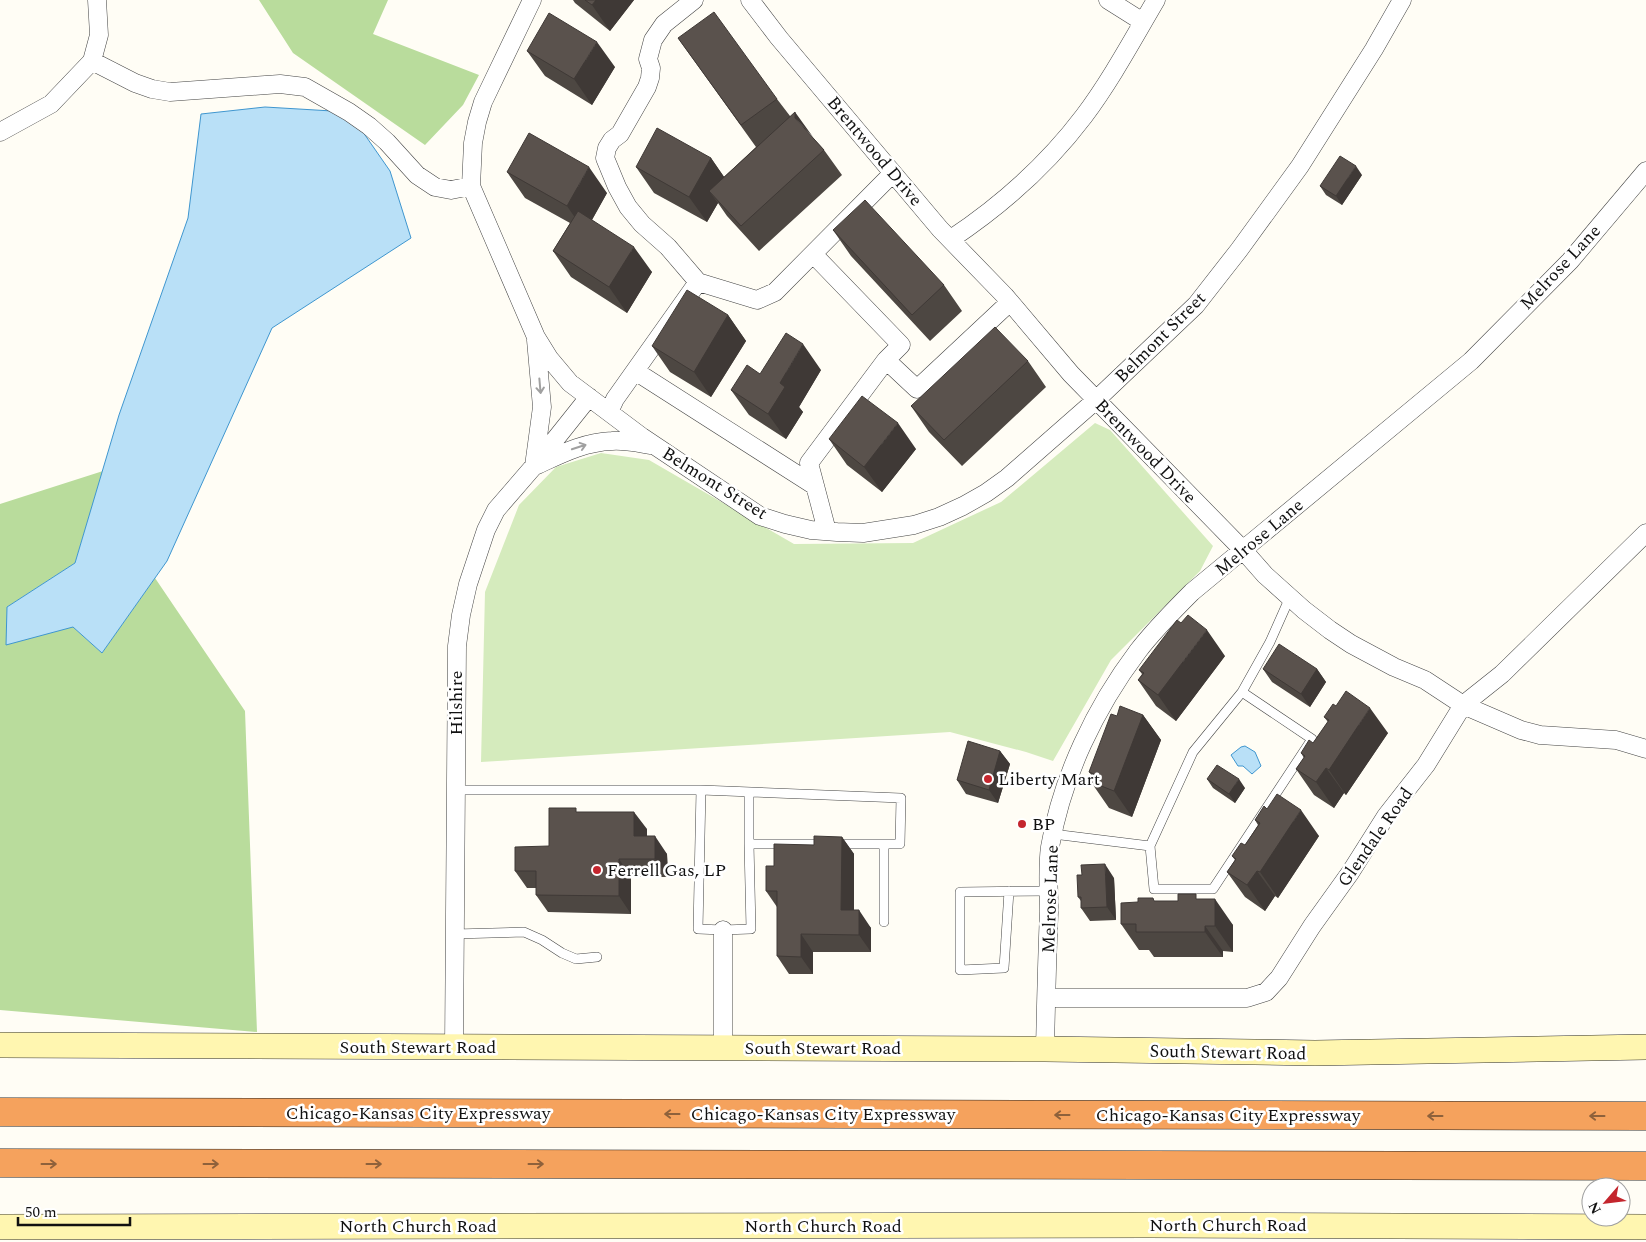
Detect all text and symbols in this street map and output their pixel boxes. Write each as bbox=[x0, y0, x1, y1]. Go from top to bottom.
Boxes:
street label: Brentwood Drive bbox=[820, 90, 929, 212]
street label: Melrose Lane bbox=[1513, 218, 1607, 316]
street label: Belmont Street bbox=[1108, 285, 1212, 389]
one-way arrow bbox=[536, 377, 545, 393]
street label: Brentwood Drive bbox=[1089, 393, 1203, 510]
street label: Belmont Street bbox=[657, 440, 773, 527]
one-way arrow bbox=[570, 441, 586, 451]
street label: Melrose Lane bbox=[1209, 492, 1310, 583]
street label: Hilshire bbox=[443, 670, 470, 736]
place label: Liberty Mart bbox=[998, 766, 1100, 793]
marker: Liberty Mart bbox=[982, 773, 994, 785]
street label: Glendale Road bbox=[1331, 782, 1420, 893]
place label: BP bbox=[1032, 811, 1055, 838]
marker: BP bbox=[1016, 818, 1028, 830]
street label: Melrose Lane bbox=[1035, 844, 1066, 954]
place label: Ferrell Gas, LP bbox=[607, 857, 726, 884]
marker: Ferrell Gas, LP bbox=[591, 864, 603, 876]
street label: South Stewart Road bbox=[340, 1034, 496, 1061]
street label: South Stewart Road bbox=[745, 1035, 901, 1062]
street label: South Stewart Road bbox=[1149, 1038, 1307, 1067]
street label: Chicago-Kansas City Expressway bbox=[286, 1100, 552, 1127]
street label: Chicago-Kansas City Expressway bbox=[691, 1101, 957, 1128]
street label: Chicago-Kansas City Expressway bbox=[1096, 1102, 1362, 1129]
one-way arrow bbox=[665, 1109, 681, 1119]
one-way arrow bbox=[1055, 1110, 1071, 1120]
one-way arrow bbox=[1427, 1111, 1444, 1121]
one-way arrow bbox=[1590, 1111, 1606, 1121]
one-way arrow bbox=[40, 1159, 56, 1169]
one-way arrow bbox=[202, 1159, 219, 1169]
one-way arrow bbox=[365, 1159, 381, 1169]
one-way arrow bbox=[528, 1159, 544, 1169]
north arrow bbox=[1581, 1177, 1631, 1227]
scale bar bbox=[18, 1194, 130, 1226]
text: N bbox=[1583, 1198, 1607, 1218]
text: 50 m bbox=[25, 1201, 57, 1224]
street label: North Church Road bbox=[1149, 1212, 1307, 1239]
street label: North Church Road bbox=[339, 1213, 497, 1240]
street label: North Church Road bbox=[744, 1213, 902, 1240]

